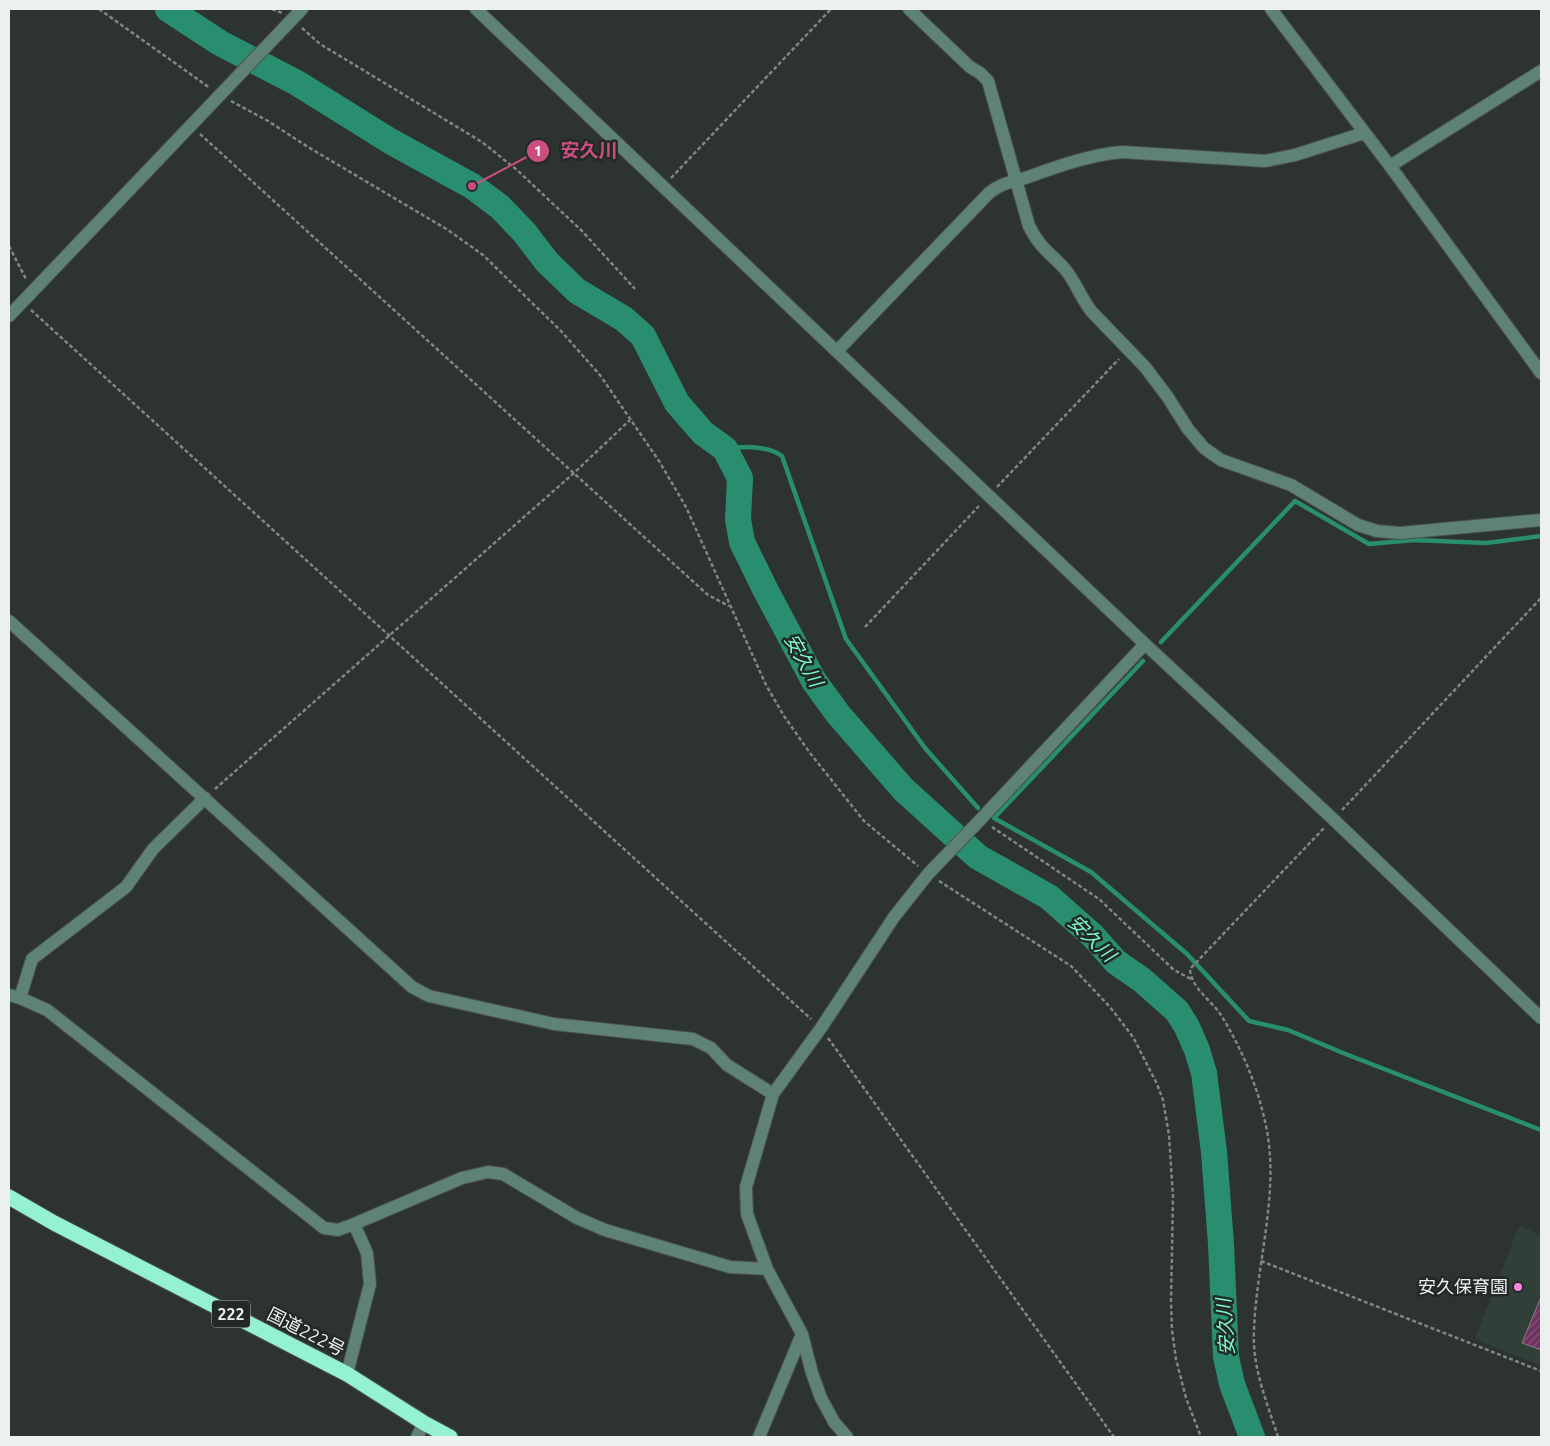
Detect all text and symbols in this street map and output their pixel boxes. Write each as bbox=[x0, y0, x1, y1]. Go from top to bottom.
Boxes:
callout: 安久川 bbox=[526, 134, 628, 168]
text: 安久川 bbox=[560, 139, 618, 161]
text: 1 bbox=[534, 142, 542, 159]
water label: 安久川 bbox=[781, 630, 828, 692]
water label: 安久川 bbox=[1064, 910, 1122, 967]
place label: 安久保育園 bbox=[1418, 1276, 1508, 1296]
marker: 安久保育園 bbox=[1512, 1281, 1524, 1293]
water label: 安久川 bbox=[1212, 1296, 1238, 1356]
road number: 222 bbox=[212, 1300, 250, 1328]
street label: 国道222号 bbox=[264, 1303, 349, 1359]

